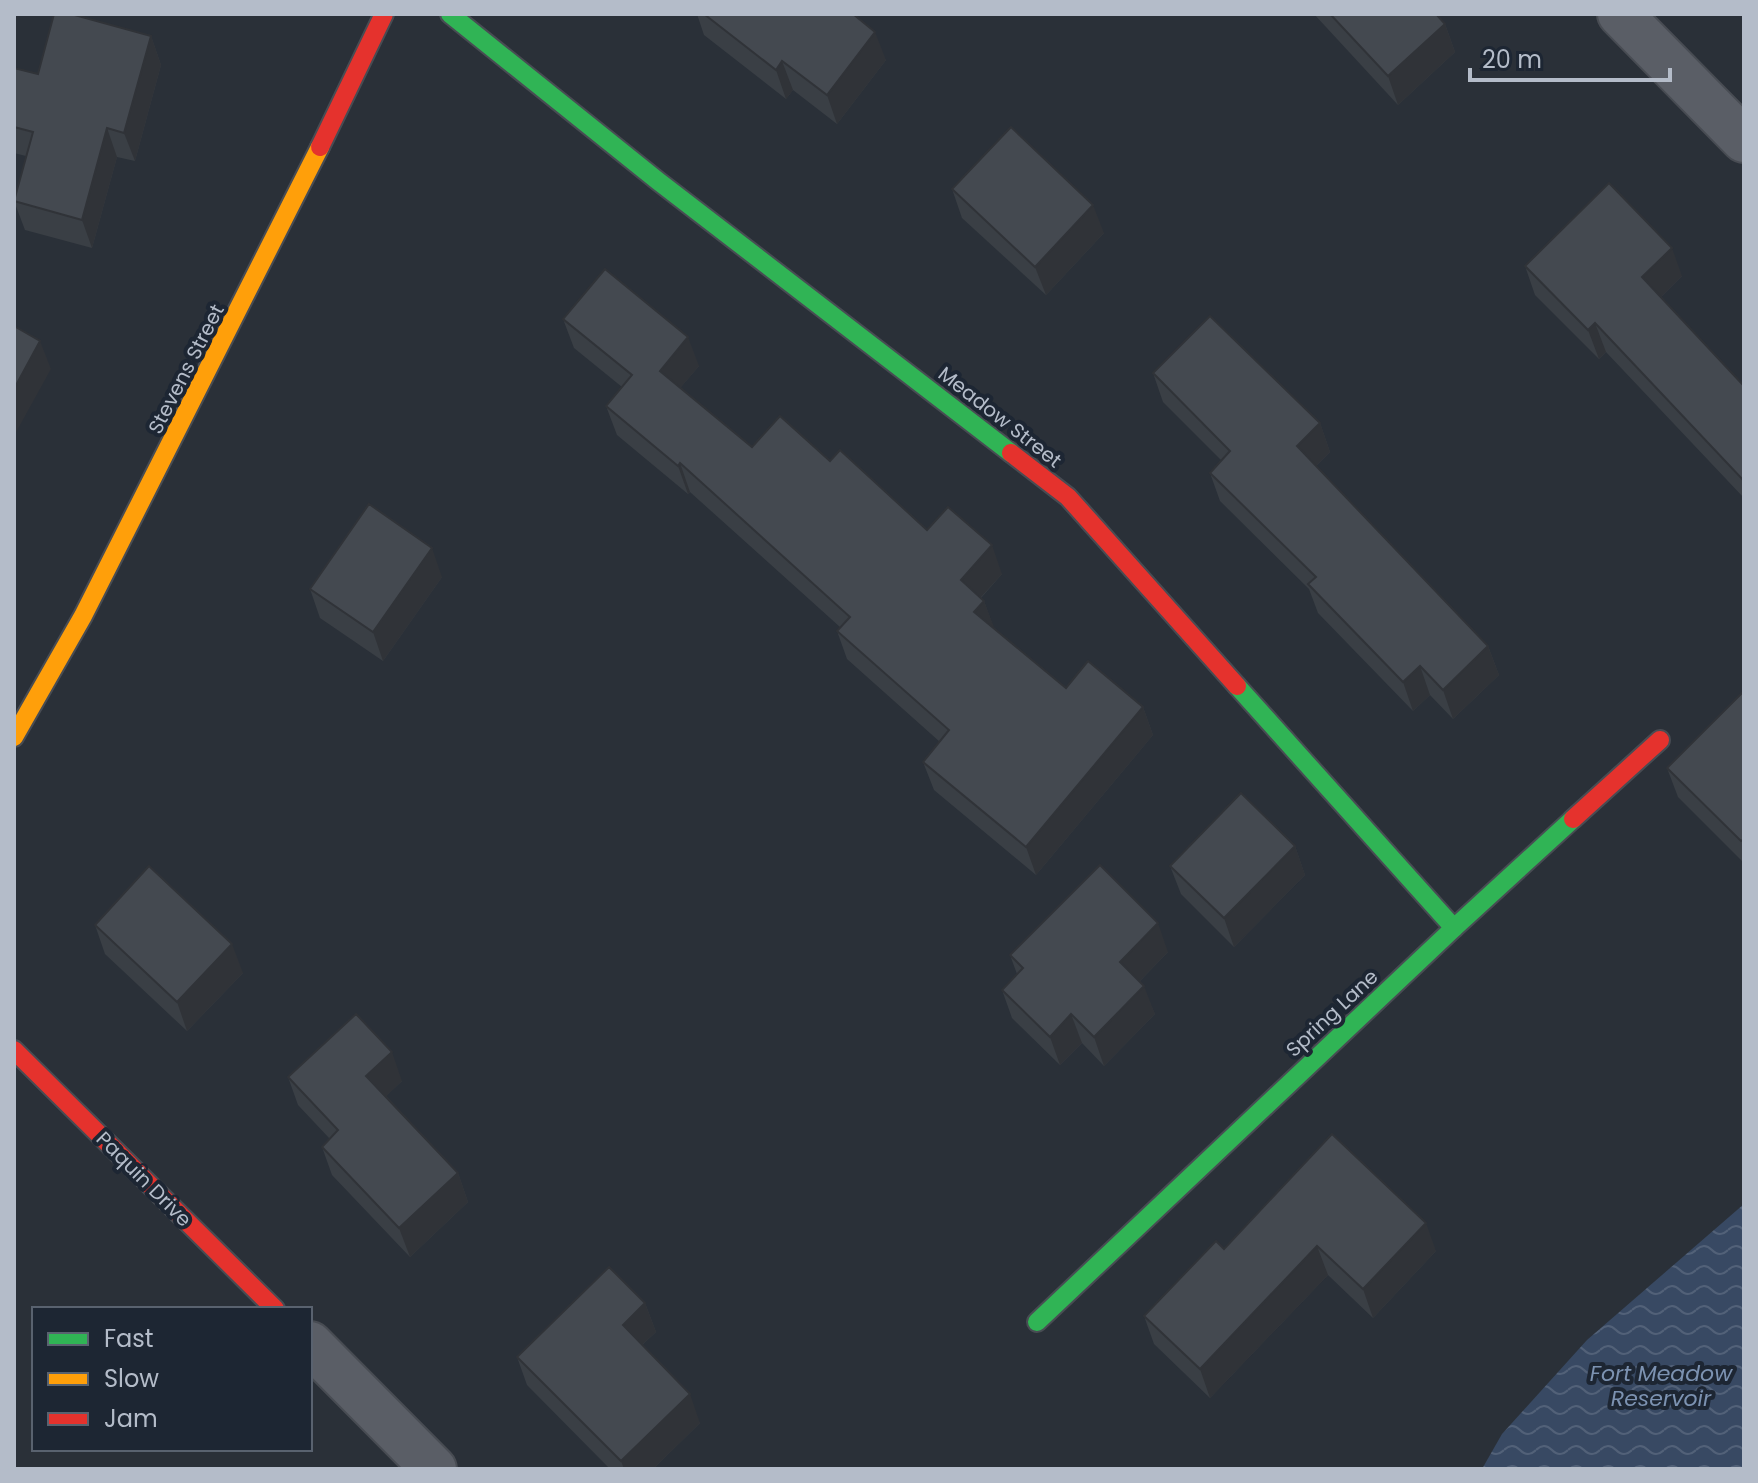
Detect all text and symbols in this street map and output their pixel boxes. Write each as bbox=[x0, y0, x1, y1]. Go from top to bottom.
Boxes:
scale bar bbox=[1470, 32, 1670, 82]
text: 20 m bbox=[1482, 43, 1542, 76]
street label: Stevens Street bbox=[141, 299, 231, 439]
street label: Meadow Street bbox=[932, 360, 1068, 474]
street label: Spring Lane bbox=[1280, 963, 1384, 1063]
street label: Paquin Drive bbox=[90, 1125, 198, 1233]
legend bbox=[32, 1307, 312, 1451]
text: Fast bbox=[104, 1322, 154, 1355]
water label: Fort Meadow Reservoir bbox=[1590, 1358, 1733, 1414]
text: Slow bbox=[104, 1362, 159, 1395]
text: Jam bbox=[104, 1402, 158, 1435]

